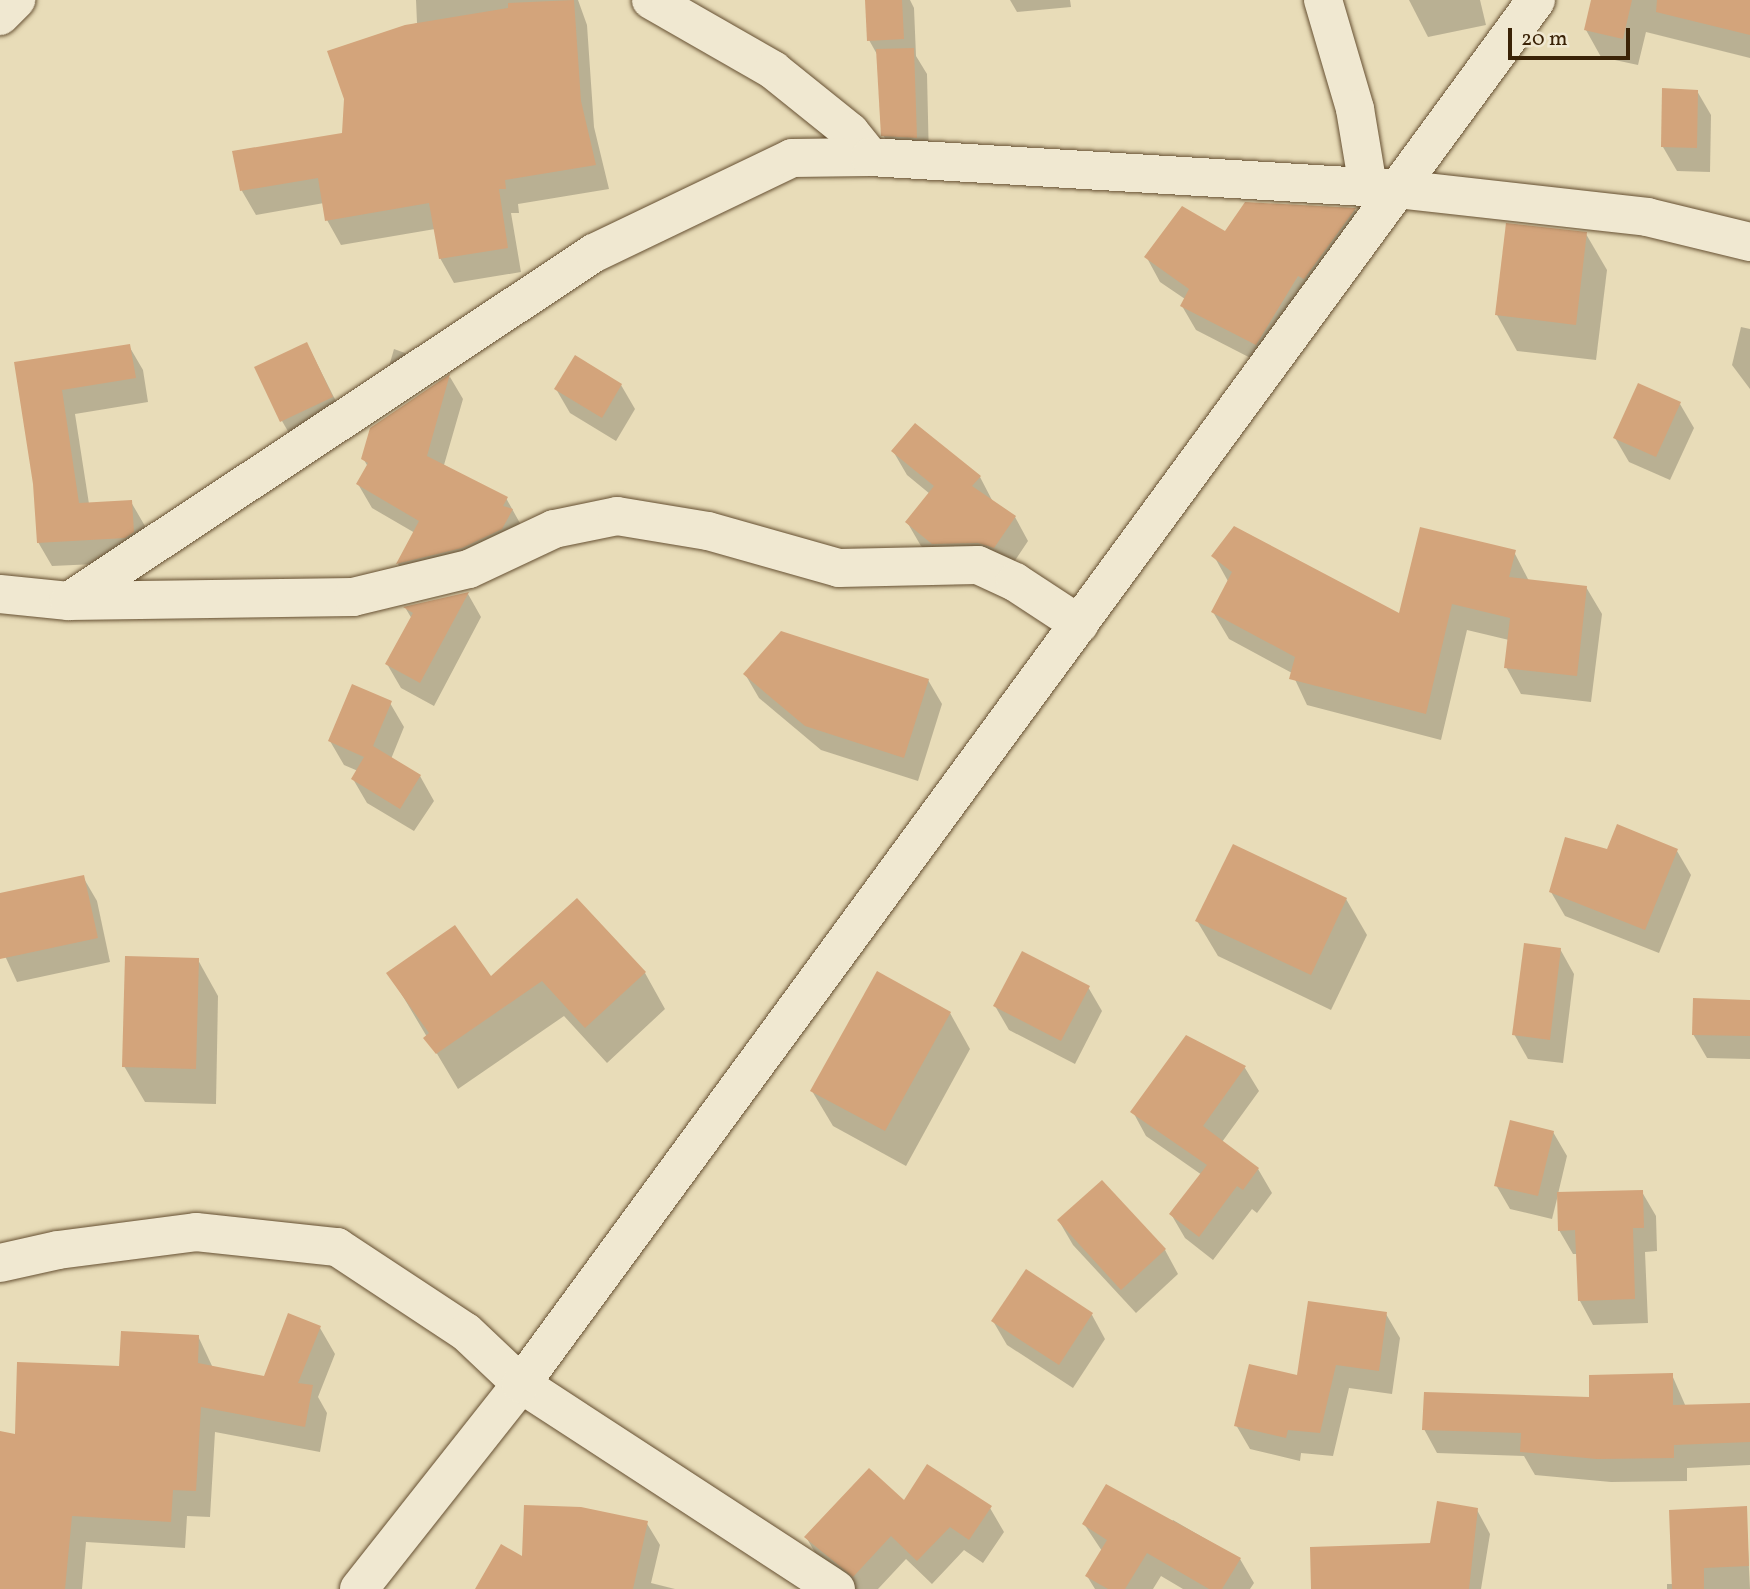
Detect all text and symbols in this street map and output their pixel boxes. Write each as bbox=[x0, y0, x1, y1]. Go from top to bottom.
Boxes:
scale bar bbox=[1512, 14, 1634, 58]
text: 20 m bbox=[1521, 25, 1567, 54]

